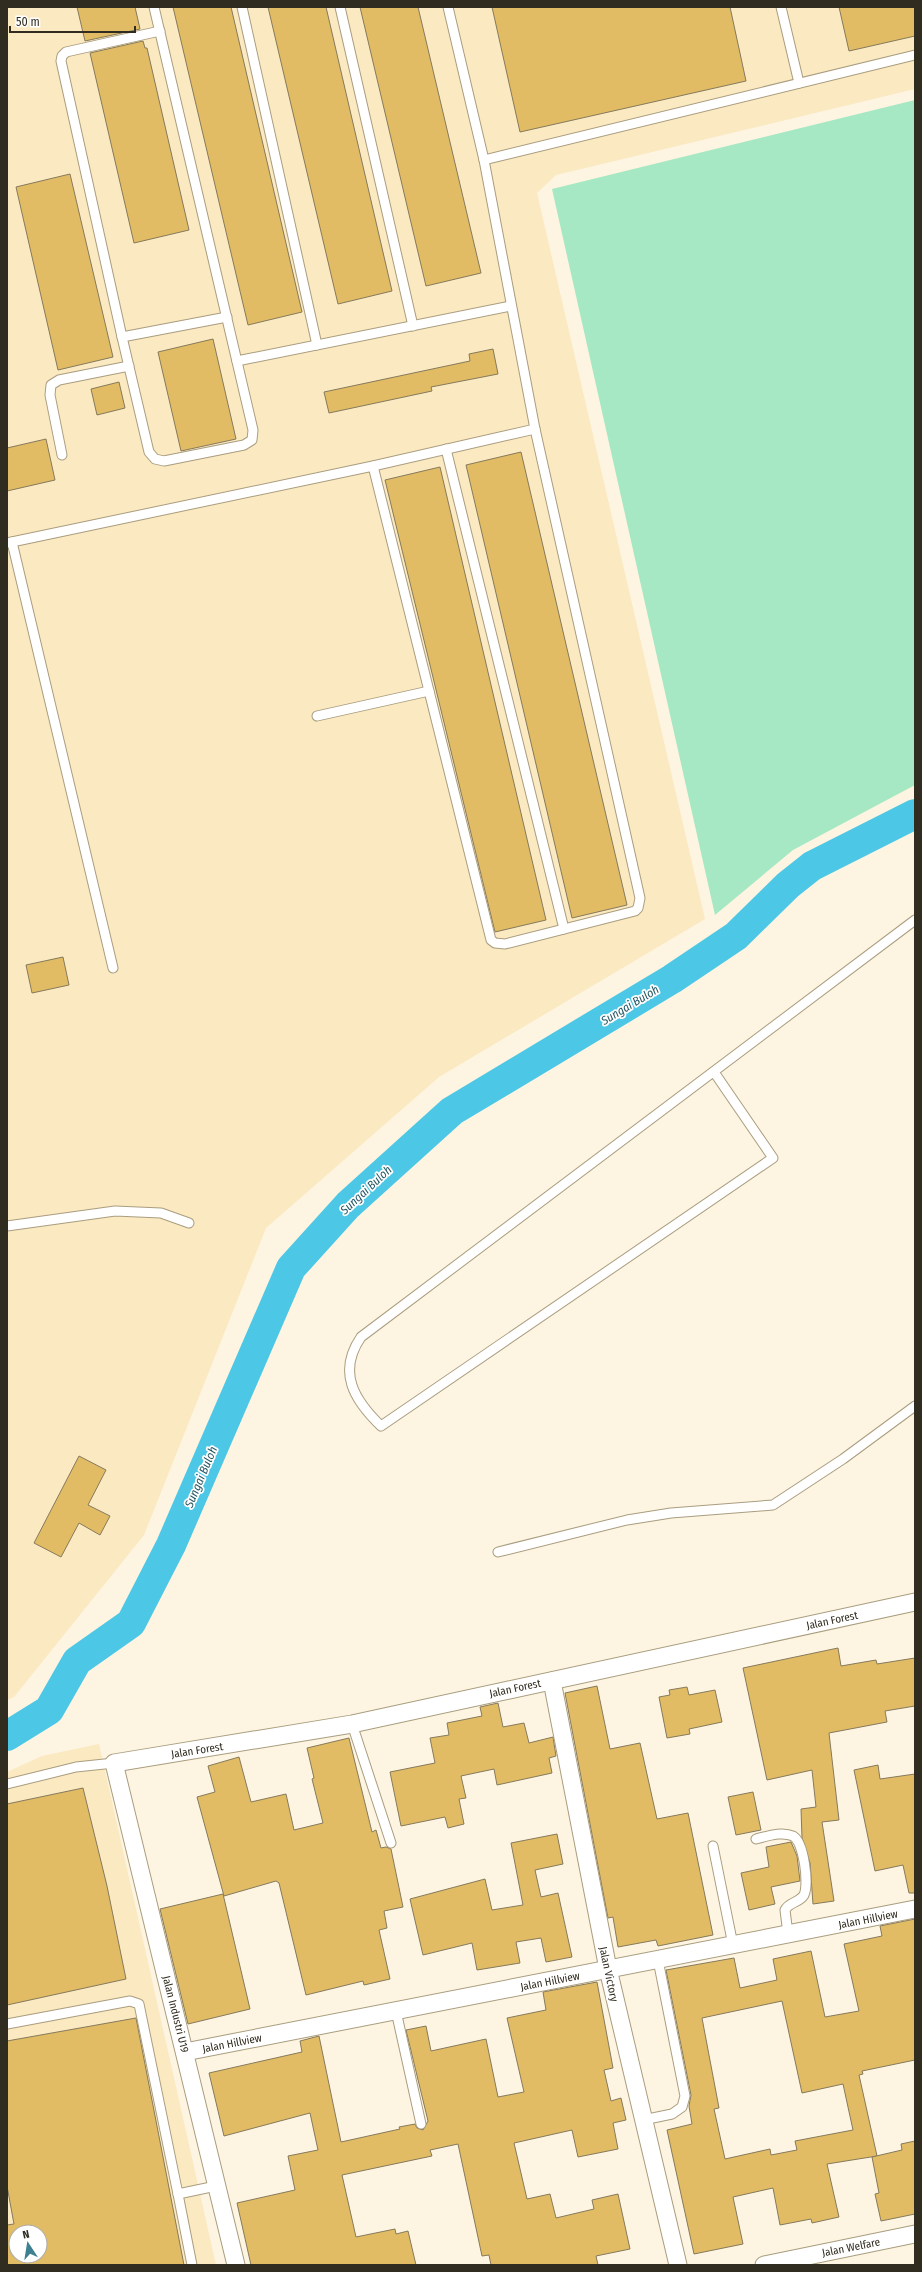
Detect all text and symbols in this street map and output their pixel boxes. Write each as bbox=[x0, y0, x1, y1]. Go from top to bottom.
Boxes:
scale bar bbox=[10, 8, 135, 34]
text: 50 m bbox=[16, 15, 40, 29]
water label: Sungai Buloh bbox=[598, 982, 661, 1028]
water label: Sungai Buloh bbox=[337, 1163, 395, 1218]
water label: Sungai Buloh bbox=[181, 1444, 220, 1511]
street label: Jalan Forest bbox=[805, 1609, 859, 1632]
street label: Jalan Forest bbox=[488, 1677, 542, 1700]
street label: Jalan Forest bbox=[170, 1740, 224, 1761]
street label: Jalan Hillview bbox=[837, 1907, 899, 1932]
street label: Jalan Victory bbox=[596, 1945, 621, 2003]
street label: Jalan Hillview bbox=[519, 1969, 581, 1994]
street label: Jalan Industri U19 bbox=[160, 1974, 191, 2054]
street label: Jalan Hillview bbox=[201, 2031, 263, 2056]
north arrow bbox=[8, 2224, 48, 2264]
text: N bbox=[21, 2228, 31, 2242]
street label: Jalan Welfare bbox=[821, 2235, 881, 2259]

